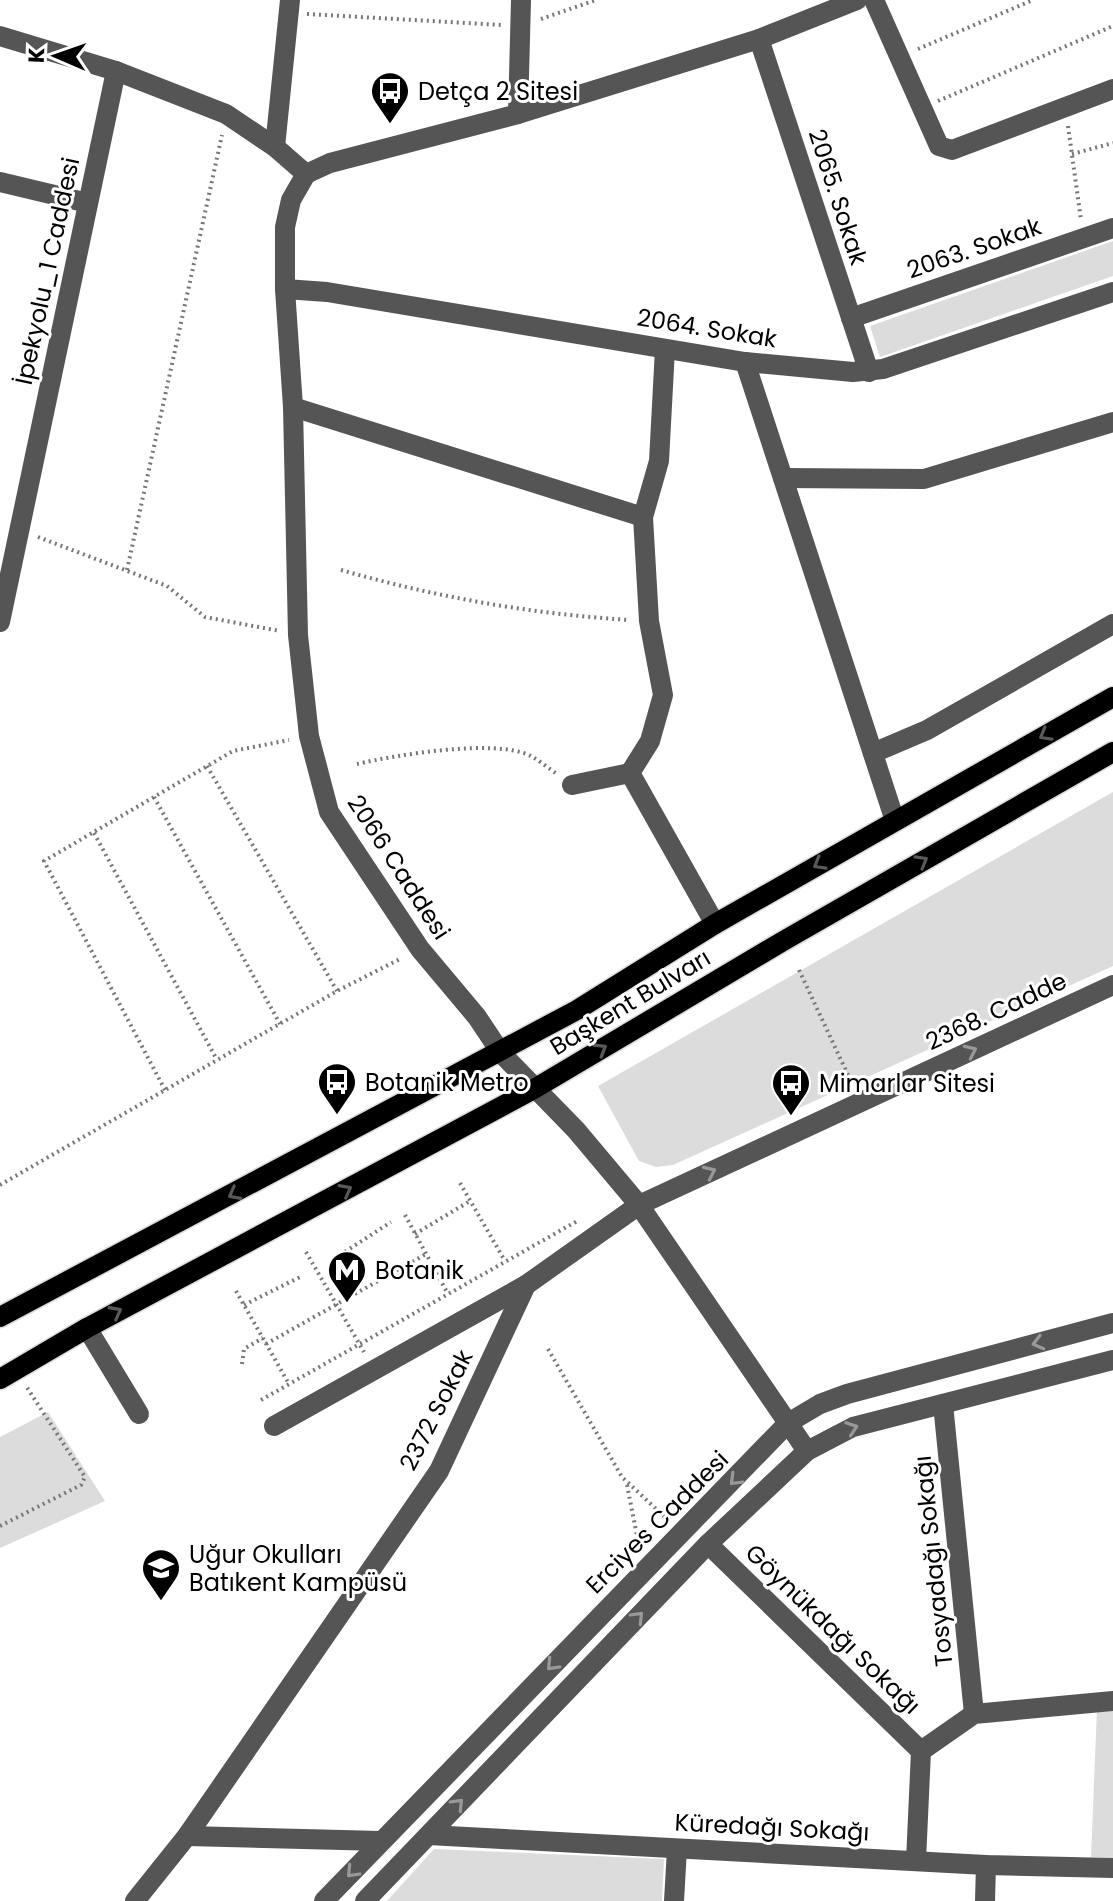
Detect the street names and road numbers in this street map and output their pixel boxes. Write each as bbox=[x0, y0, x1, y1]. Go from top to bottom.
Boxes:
street label: 2065. Sokak bbox=[801, 125, 876, 270]
street label: İpekyolu_1 Caddesi bbox=[7, 154, 87, 388]
street label: 2063. Sokak bbox=[902, 209, 1046, 286]
street label: 2064. Sokak bbox=[635, 301, 780, 355]
street label: 2066 Caddesi bbox=[340, 788, 458, 946]
street label: Başkent Bulvarı bbox=[544, 941, 716, 1063]
street label: 2368. Cadde bbox=[920, 964, 1072, 1058]
street label: 2372 Sokak bbox=[391, 1343, 481, 1476]
street label: Erciyes Caddesi bbox=[578, 1443, 736, 1601]
street label: Tosyadağı Sokağı bbox=[906, 1454, 960, 1668]
street label: Göynükdağı Sokağı bbox=[738, 1537, 928, 1721]
street label: Küredağı Sokağı bbox=[674, 1805, 870, 1849]

